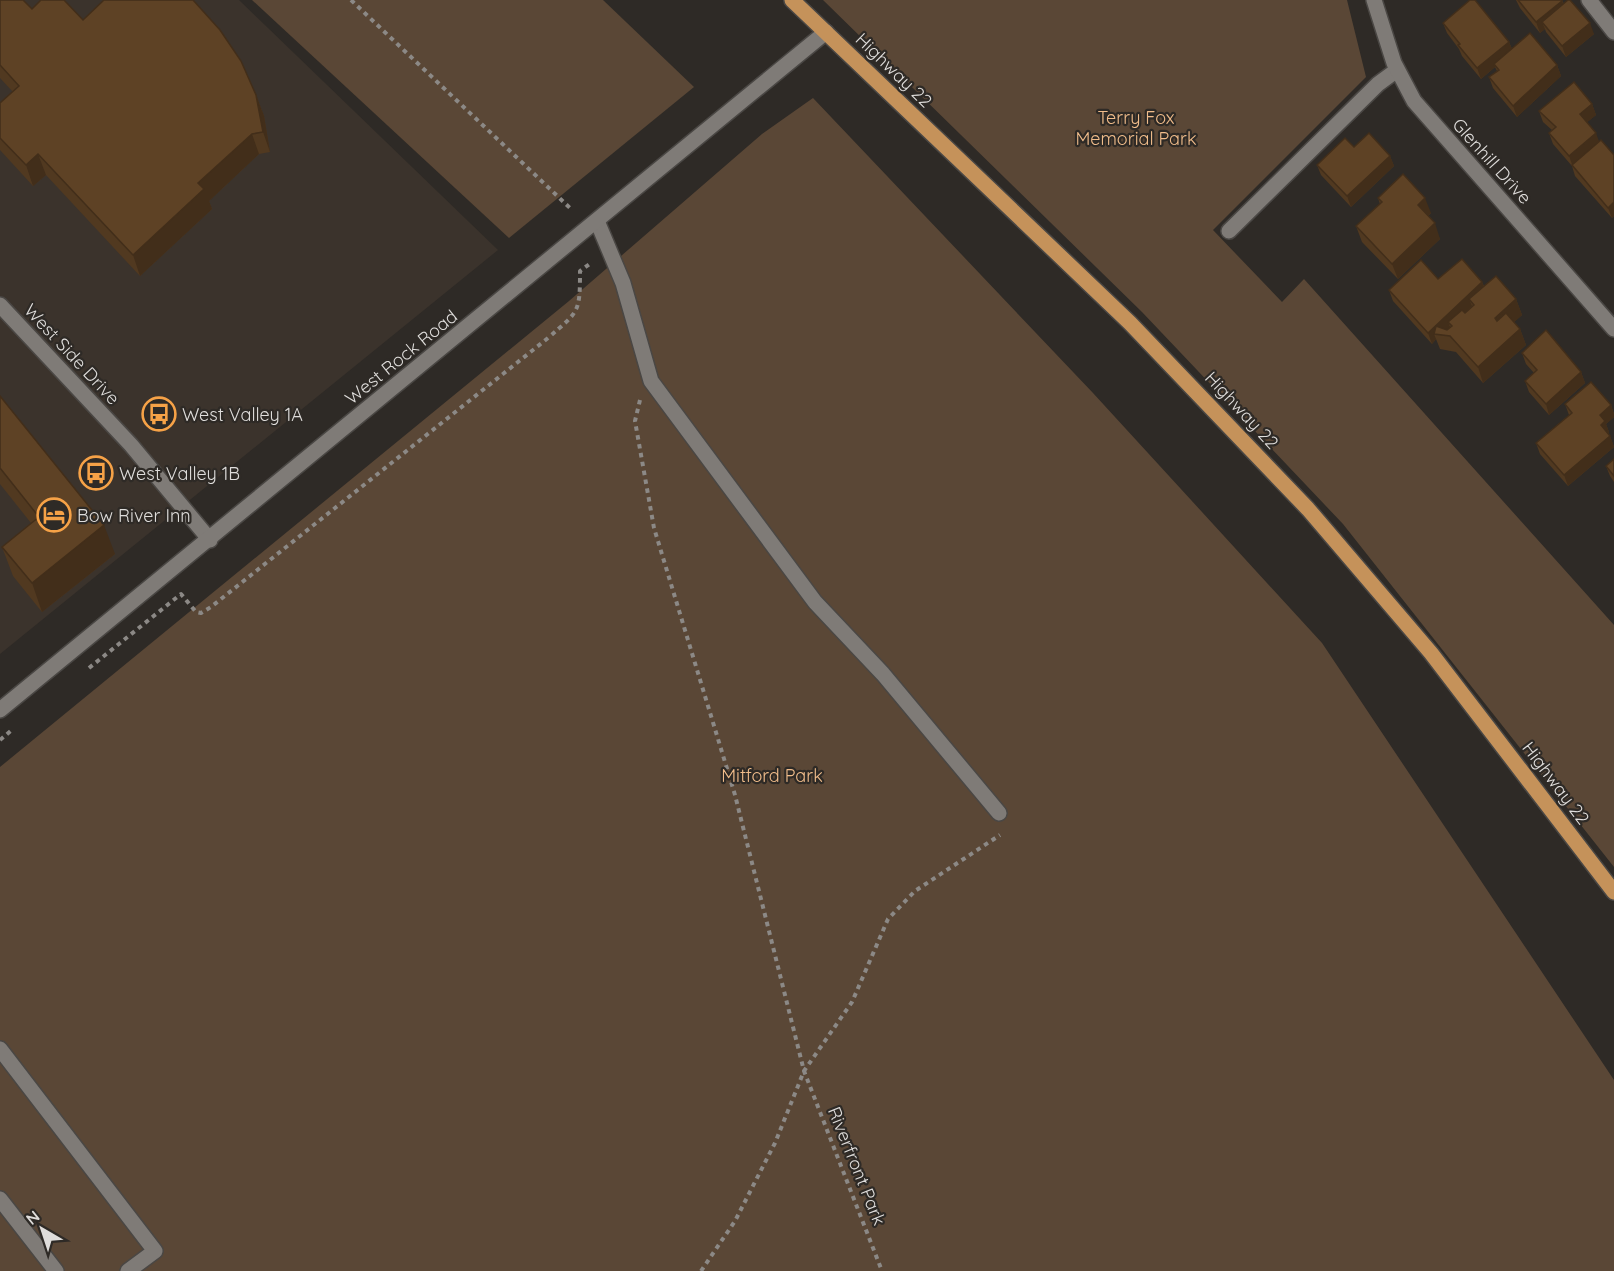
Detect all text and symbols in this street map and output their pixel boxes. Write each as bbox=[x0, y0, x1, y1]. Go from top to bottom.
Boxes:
street label: Highway 22 bbox=[851, 28, 937, 112]
park label: Terry Fox Memorial Park bbox=[1075, 106, 1197, 150]
street label: Glenhill Drive bbox=[1447, 113, 1537, 209]
street label: West Side Drive bbox=[19, 299, 125, 409]
street label: West Rock Road bbox=[340, 305, 462, 409]
street label: Highway 22 bbox=[1200, 366, 1284, 454]
bus stop icon: West Valley 1A bbox=[141, 396, 177, 432]
place label: West Valley 1A bbox=[182, 403, 303, 426]
bus stop icon: West Valley 1B bbox=[78, 455, 114, 491]
place label: West Valley 1B bbox=[119, 462, 240, 485]
hotel icon: Bow River Inn bbox=[36, 497, 72, 533]
place label: Bow River Inn bbox=[77, 504, 191, 527]
street label: Highway 22 bbox=[1517, 737, 1595, 829]
park label: Mitford Park bbox=[721, 764, 823, 787]
street label: Riverfront Park bbox=[823, 1103, 891, 1229]
north arrow bbox=[12, 1199, 72, 1259]
text: N bbox=[22, 1206, 43, 1229]

